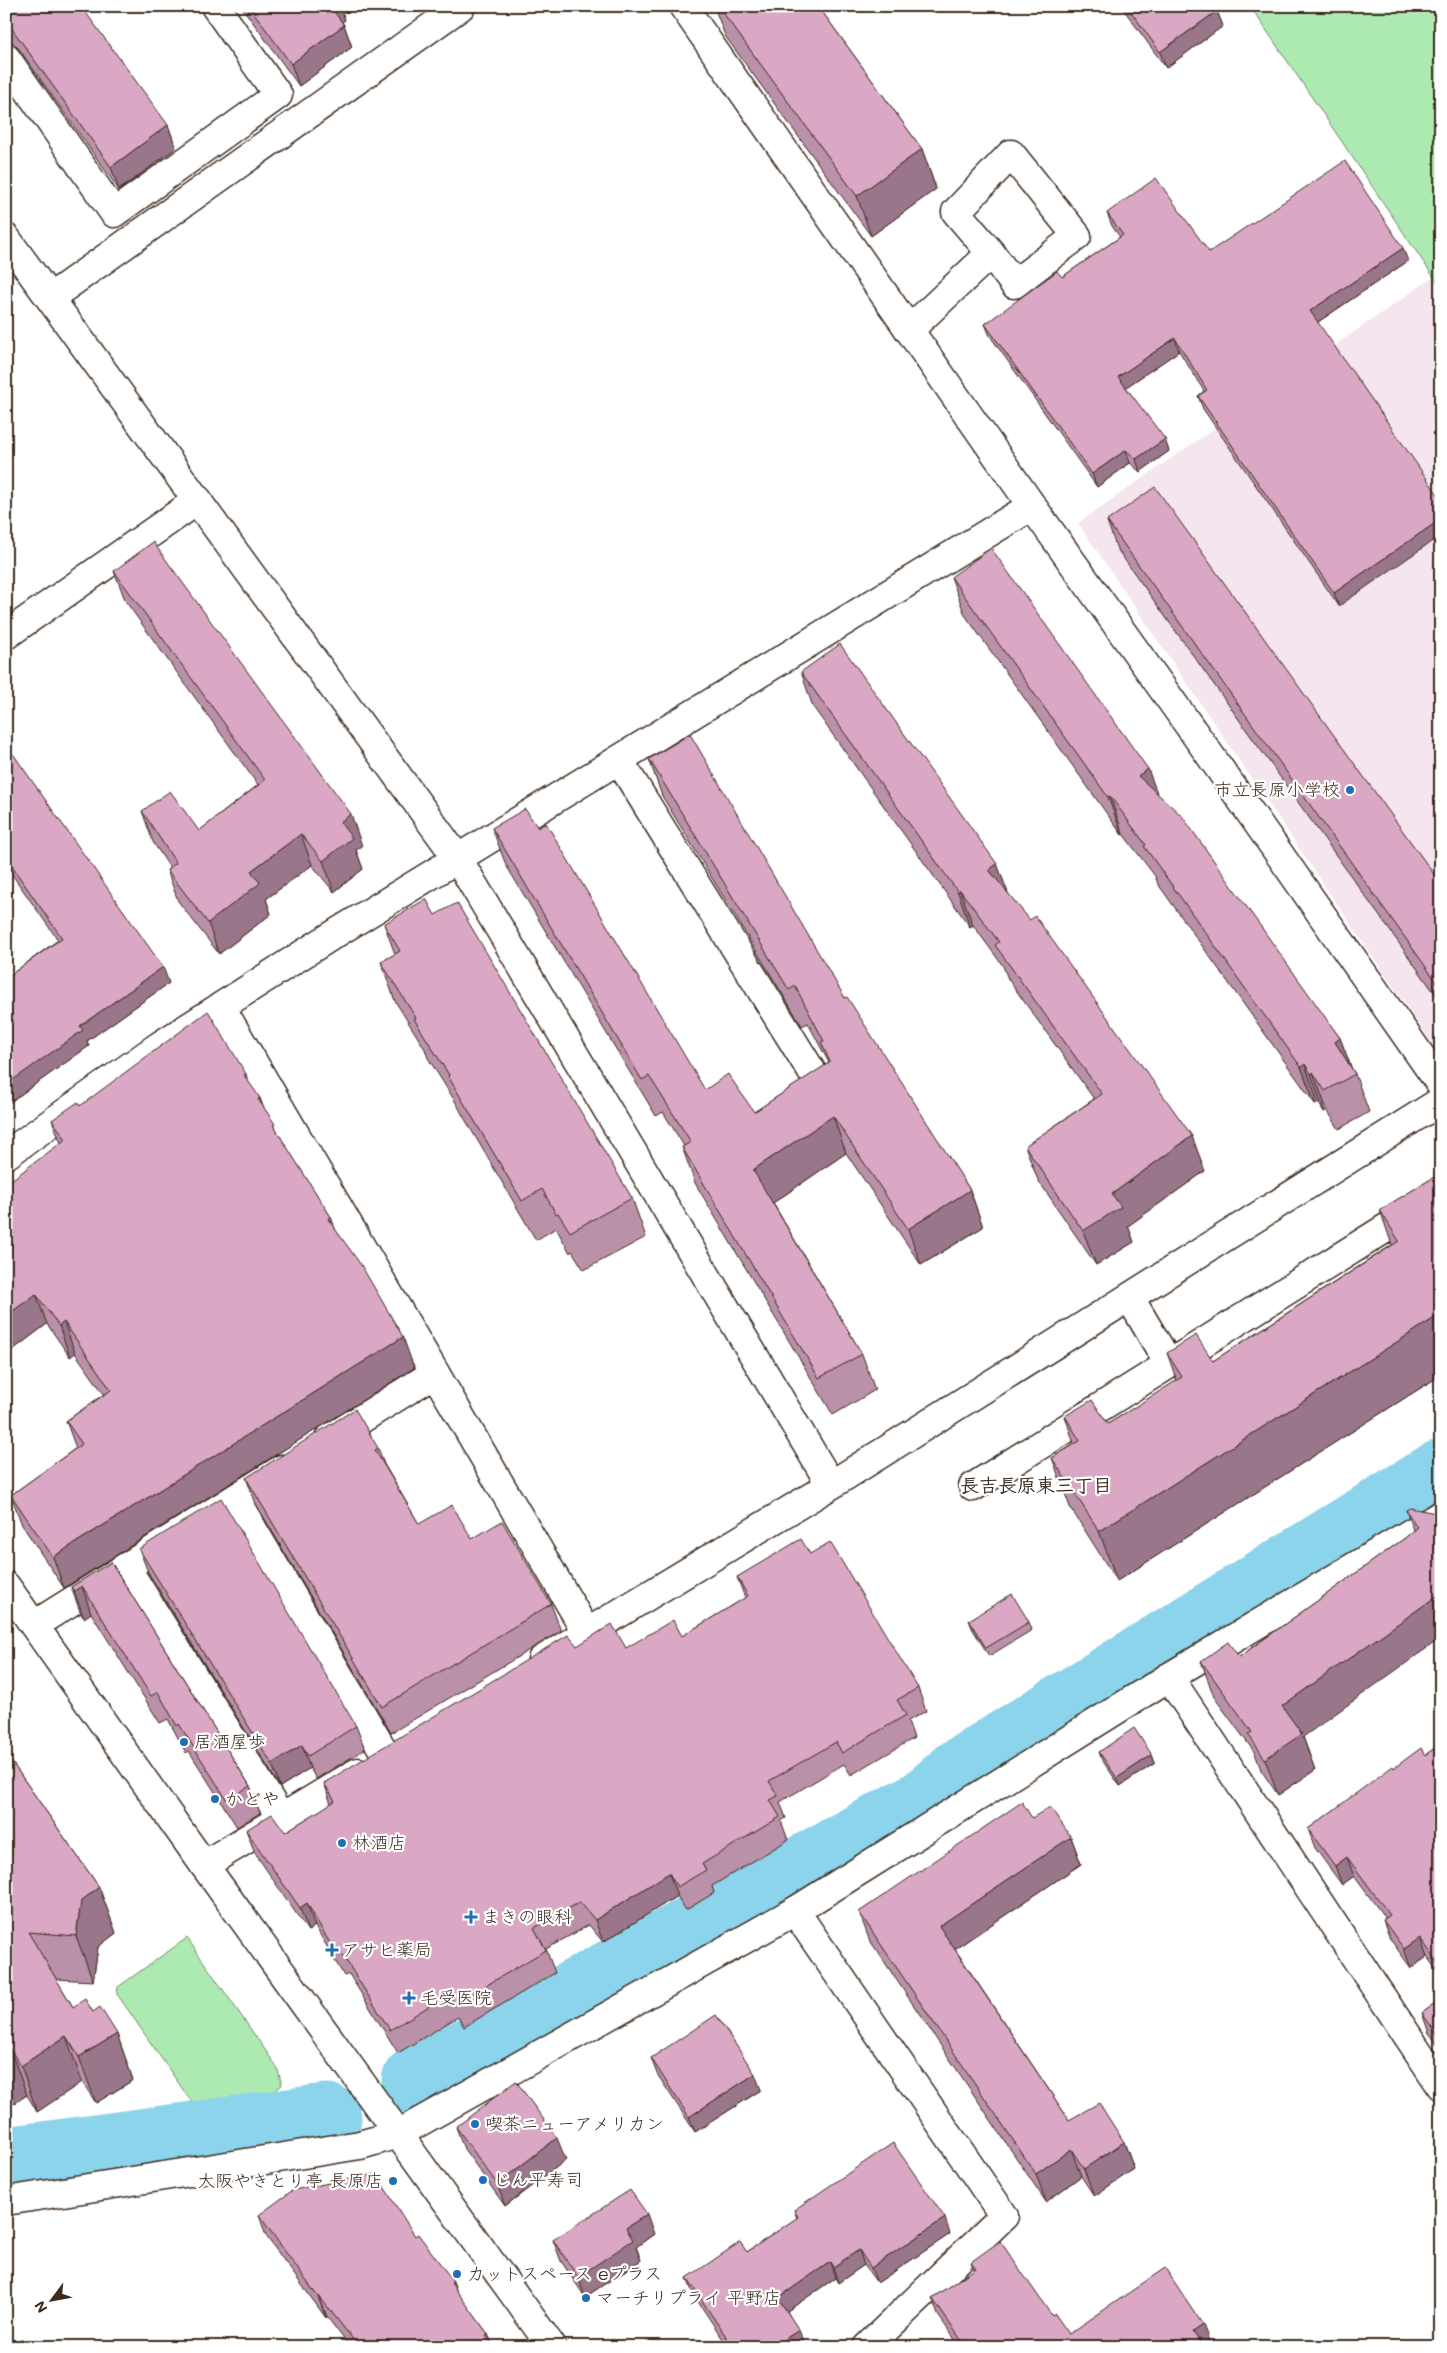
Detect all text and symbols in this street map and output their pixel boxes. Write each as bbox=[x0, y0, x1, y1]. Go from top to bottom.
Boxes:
place label: 市立長原小学校 bbox=[1214, 777, 1340, 801]
marker: 市立長原小学校 bbox=[1344, 784, 1356, 796]
district label: 長吉長原東三丁目 bbox=[960, 1472, 1112, 1497]
place label: 居酒屋歩 bbox=[194, 1729, 266, 1753]
marker: 居酒屋歩 bbox=[178, 1736, 190, 1748]
place label: かどや bbox=[225, 1786, 280, 1810]
marker: かどや bbox=[209, 1793, 221, 1805]
place label: 林酒店 bbox=[352, 1830, 406, 1854]
marker: 林酒店 bbox=[336, 1837, 348, 1849]
place label: まきの眼科 bbox=[482, 1904, 572, 1928]
marker: まきの眼科 bbox=[464, 1910, 478, 1924]
place label: アサヒ薬局 bbox=[342, 1937, 432, 1961]
marker: アサヒ薬局 bbox=[326, 1944, 338, 1956]
place label: 毛受医院 bbox=[420, 1985, 492, 2009]
marker: 毛受医院 bbox=[402, 1991, 416, 2005]
place label: 喫茶ニューアメリカン bbox=[485, 2111, 664, 2135]
marker: 喫茶ニューアメリカン bbox=[469, 2118, 481, 2130]
place label: じん平寿司 bbox=[493, 2167, 583, 2191]
place label: 大阪やきとり亭 長原店 bbox=[197, 2168, 383, 2192]
marker: じん平寿司 bbox=[477, 2174, 489, 2186]
marker: 大阪やきとり亭 長原店 bbox=[387, 2175, 399, 2187]
place label: カットスペース eプラス bbox=[467, 2261, 662, 2285]
marker: カットスペース eプラス bbox=[451, 2268, 463, 2280]
north arrow bbox=[28, 2276, 78, 2326]
place label: マーチリプライ 平野店 bbox=[596, 2285, 781, 2309]
marker: マーチリプライ 平野店 bbox=[580, 2292, 592, 2304]
text: N bbox=[30, 2298, 51, 2317]

